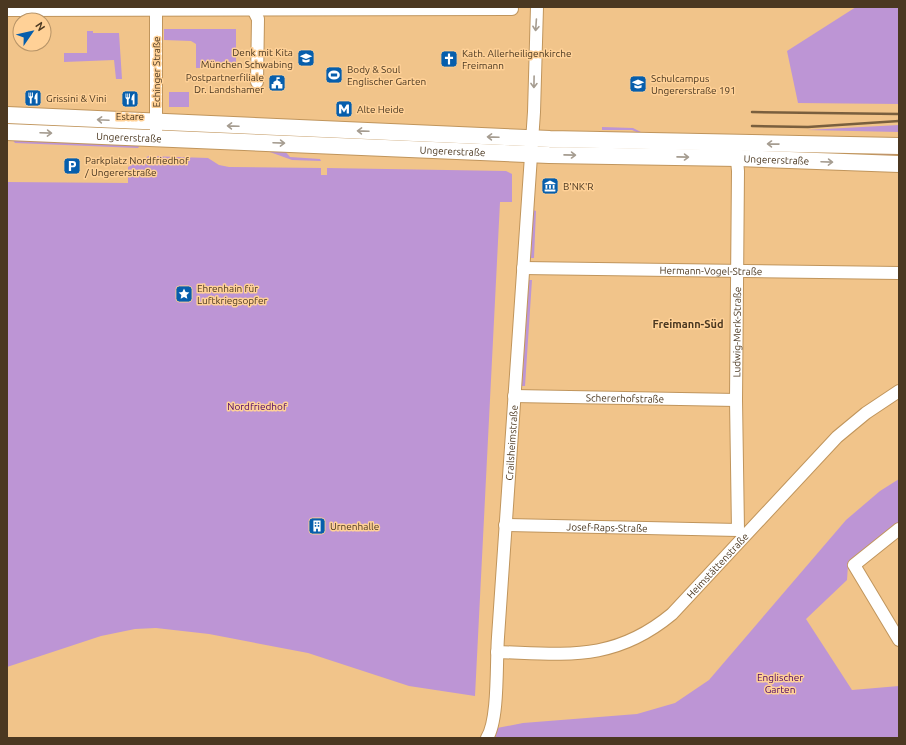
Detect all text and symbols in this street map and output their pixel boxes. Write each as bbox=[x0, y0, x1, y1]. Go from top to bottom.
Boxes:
north arrow bbox=[12, 12, 52, 52]
one-way arrow bbox=[532, 18, 539, 31]
text: N bbox=[33, 20, 48, 33]
street label: Echinger Straße bbox=[151, 36, 162, 108]
place label: Denk mit Kita München Schwabing bbox=[201, 47, 293, 70]
school or university icon: Denk mit Kita München Schwabing bbox=[296, 48, 316, 68]
place label: Kath. Allerheiligenkirche Freimann bbox=[462, 48, 572, 71]
church icon: Kath. Allerheiligenkirche Freimann bbox=[439, 49, 459, 69]
place label: Body & Soul Englischer Garten bbox=[347, 64, 426, 87]
sports icon: Body & Soul Englischer Garten bbox=[324, 65, 344, 85]
place label: Postpartnerfiliale Dr. Landshamer bbox=[186, 72, 264, 95]
public building icon: Postpartnerfiliale Dr. Landshamer bbox=[267, 73, 287, 93]
place label: Schulcampus Ungererstraße 191 bbox=[651, 73, 736, 96]
school or university icon: Schulcampus Ungererstraße 191 bbox=[628, 74, 648, 94]
one-way arrow bbox=[530, 75, 538, 88]
restaurant icon: Grissini & Vini bbox=[23, 88, 43, 108]
restaurant icon: Estare bbox=[120, 89, 140, 109]
place label: Grissini & Vini bbox=[46, 93, 106, 104]
metro station icon: Alte Heide bbox=[334, 99, 354, 119]
place label: Alte Heide bbox=[357, 104, 404, 115]
place label: Estare bbox=[116, 111, 144, 122]
one-way arrow bbox=[97, 116, 110, 123]
one-way arrow bbox=[227, 122, 240, 129]
one-way arrow bbox=[357, 127, 370, 135]
one-way arrow bbox=[39, 129, 52, 137]
street label: Ungererstraße bbox=[96, 130, 162, 144]
one-way arrow bbox=[487, 133, 500, 140]
one-way arrow bbox=[272, 139, 285, 146]
one-way arrow bbox=[767, 140, 780, 148]
street label: Ungererstraße bbox=[420, 144, 486, 158]
one-way arrow bbox=[563, 151, 576, 159]
one-way arrow bbox=[676, 153, 689, 161]
street label: Ungererstraße bbox=[743, 153, 810, 166]
place label: Parkplatz Nordfriedhof / Ungererstraße bbox=[84, 155, 189, 178]
parking icon: Parkplatz Nordfriedhof / Ungererstraße bbox=[62, 156, 82, 176]
one-way arrow bbox=[820, 158, 833, 165]
museum icon: B'NK'R bbox=[540, 176, 560, 196]
place label: B'NK'R bbox=[563, 181, 594, 192]
street label: Hermann-Vogel-Straße bbox=[660, 264, 762, 277]
place label: Ehrenhain für Luftkriegsopfer bbox=[197, 283, 267, 306]
place icon: Ehrenhain für Luftkriegsopfer bbox=[174, 284, 194, 304]
street label: Ludwig-Merk-Straße bbox=[731, 287, 742, 378]
district label: Freimann-Süd bbox=[653, 318, 724, 330]
street label: Schererhofstraße bbox=[586, 392, 664, 404]
park label: Nordfriedhof bbox=[227, 401, 287, 412]
street label: Crailsheimstraße bbox=[503, 405, 519, 481]
building icon: Urnenhalle bbox=[307, 516, 327, 536]
place label: Urnenhalle bbox=[330, 521, 379, 532]
street label: Josef-Raps-Straße bbox=[566, 521, 648, 534]
street label: Heimstättenstraße bbox=[684, 531, 750, 600]
park label: Englischer Garten bbox=[757, 672, 803, 695]

